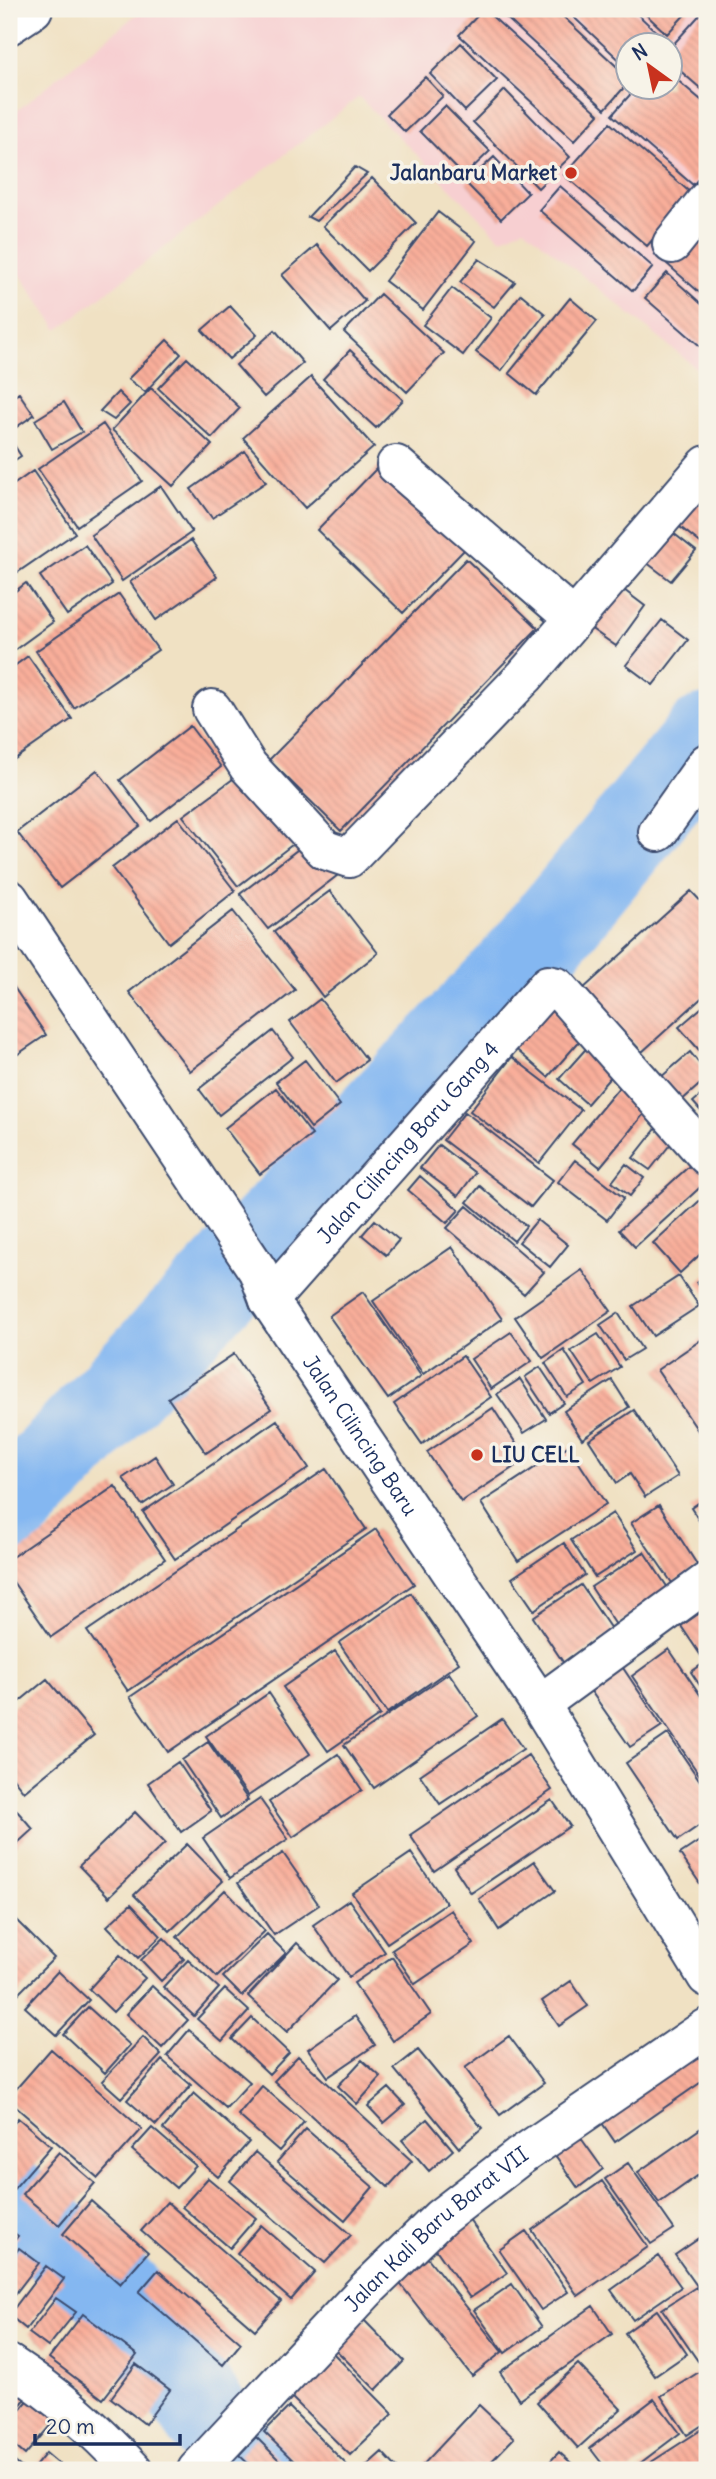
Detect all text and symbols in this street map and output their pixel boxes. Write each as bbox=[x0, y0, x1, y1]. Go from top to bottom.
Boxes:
north arrow bbox=[614, 32, 684, 102]
text: N bbox=[628, 38, 652, 65]
place label: Jalanbaru Market bbox=[390, 159, 558, 186]
marker: Jalanbaru Market bbox=[563, 165, 579, 181]
street label: Jalan Cilincing Baru Gang 4 bbox=[311, 1036, 504, 1249]
street label: Jalan Cilincing Baru bbox=[297, 1350, 424, 1521]
place label: LIU CELL bbox=[491, 1441, 580, 1468]
marker: LIU CELL bbox=[469, 1447, 485, 1463]
street label: Jalan Kali Baru Barat VII bbox=[338, 2141, 533, 2317]
scale bar bbox=[35, 2402, 180, 2446]
text: 20 m bbox=[46, 2413, 95, 2440]

